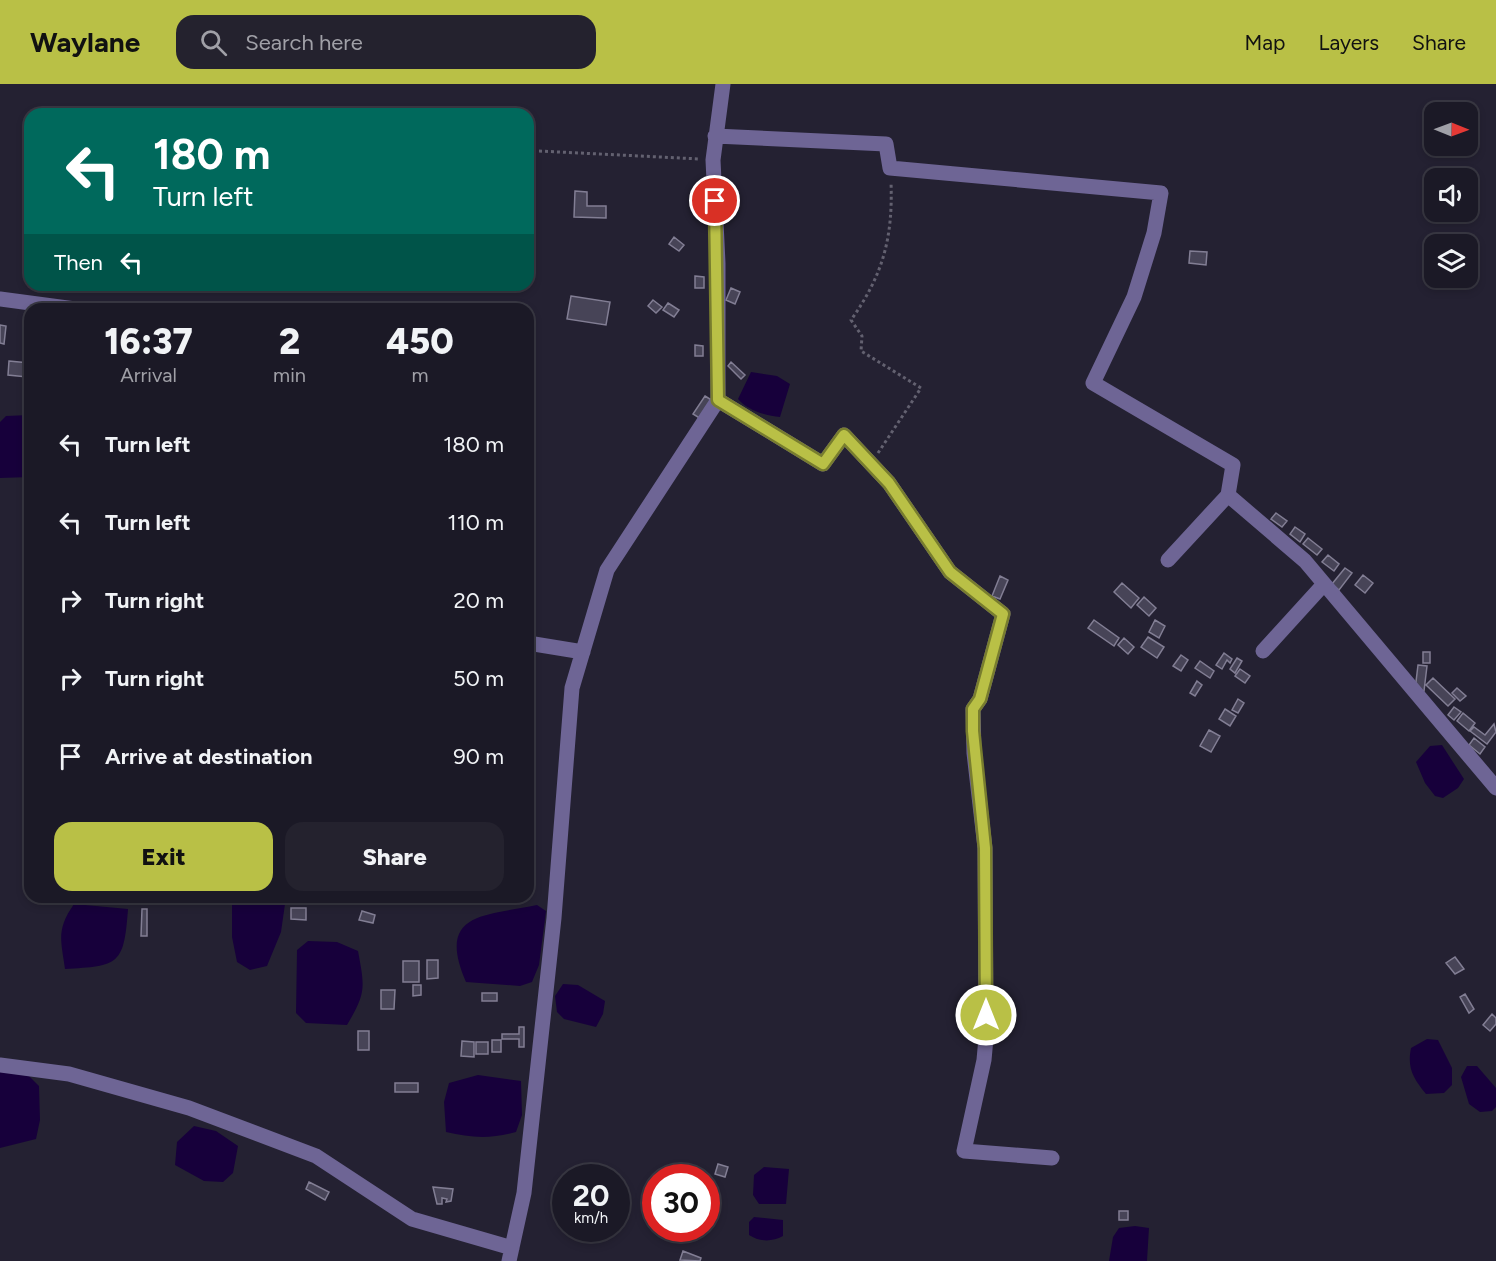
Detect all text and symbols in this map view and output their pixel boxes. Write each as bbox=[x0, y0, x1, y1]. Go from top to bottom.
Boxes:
search box bbox=[176, 15, 596, 69]
text: Waylane bbox=[30, 25, 140, 59]
icon: search bbox=[197, 26, 230, 59]
text: Search here bbox=[245, 29, 363, 56]
text: Map bbox=[1245, 30, 1285, 55]
text: Layers bbox=[1318, 30, 1379, 55]
text: Share bbox=[1412, 30, 1466, 55]
north arrow bbox=[1424, 102, 1478, 156]
map controls bbox=[1424, 102, 1478, 288]
text: 180 m bbox=[153, 129, 270, 180]
icon: left bbox=[54, 132, 132, 210]
button: sound bbox=[1424, 168, 1478, 222]
pin bbox=[689, 175, 740, 226]
text: Turn left bbox=[153, 180, 253, 213]
icon: arrive bbox=[698, 184, 731, 217]
button: layers bbox=[1424, 234, 1478, 288]
icon: left bbox=[115, 246, 148, 279]
text: Then bbox=[54, 249, 103, 276]
text: 16:37 bbox=[104, 320, 193, 363]
text: 2 bbox=[279, 320, 300, 363]
text: 450 bbox=[386, 320, 454, 363]
text: Arrival bbox=[120, 363, 177, 387]
text: min bbox=[273, 363, 306, 387]
text: m bbox=[411, 363, 428, 387]
icon: left bbox=[54, 428, 87, 461]
text: Turn left bbox=[105, 431, 191, 458]
text: 180 m bbox=[443, 431, 504, 458]
icon: left bbox=[54, 506, 87, 539]
text: Turn left bbox=[105, 509, 191, 536]
text: 110 m bbox=[448, 509, 504, 536]
icon: right bbox=[54, 584, 87, 617]
text: Turn right bbox=[105, 587, 204, 614]
text: 20 m bbox=[453, 587, 504, 614]
icon: right bbox=[54, 662, 87, 695]
text: Turn right bbox=[105, 665, 204, 692]
text: 50 m bbox=[453, 665, 504, 692]
icon: arrive bbox=[54, 740, 87, 773]
text: Arrive at destination bbox=[105, 743, 313, 770]
text: 90 m bbox=[453, 743, 504, 770]
button: Exit bbox=[54, 822, 273, 891]
button: Share bbox=[285, 822, 504, 891]
position arrow bbox=[954, 983, 1018, 1047]
speed limit sign: 30 bbox=[642, 1164, 720, 1242]
text: 20 bbox=[573, 1177, 609, 1214]
text: km/h bbox=[574, 1209, 608, 1227]

